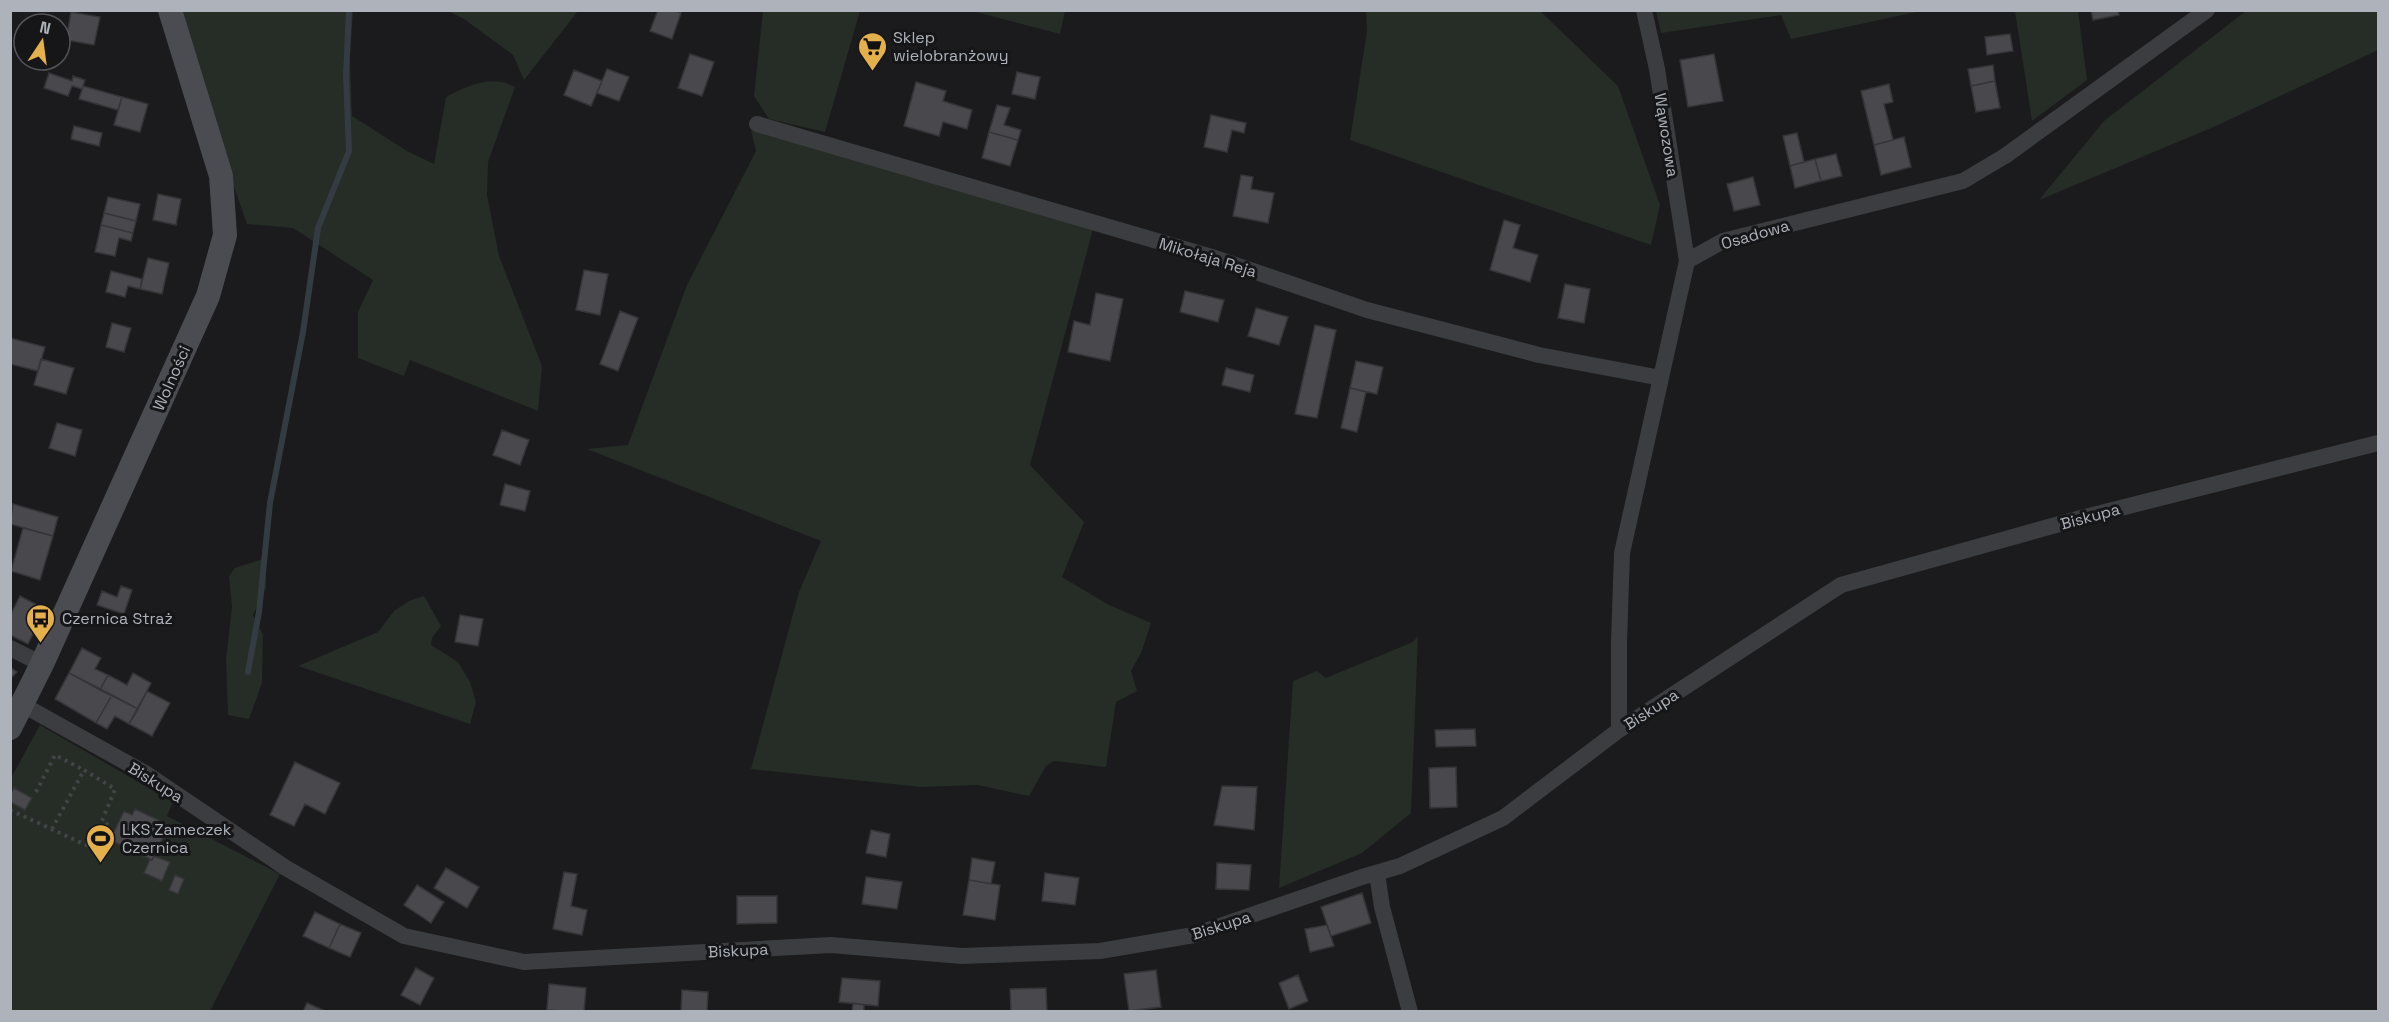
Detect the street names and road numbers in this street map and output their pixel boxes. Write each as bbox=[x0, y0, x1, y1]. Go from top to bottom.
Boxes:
street label: Wąwozowa bbox=[1650, 92, 1684, 179]
street label: Osadowa bbox=[1719, 215, 1792, 254]
street label: Mikołaja Reja bbox=[1157, 233, 1259, 282]
street label: Wolności bbox=[148, 342, 195, 414]
street label: Biskupa bbox=[2058, 498, 2122, 534]
street label: Biskupa bbox=[1620, 684, 1683, 735]
street label: Biskupa bbox=[124, 757, 187, 807]
street label: Biskupa bbox=[1189, 906, 1253, 945]
street label: Biskupa bbox=[707, 938, 769, 963]

